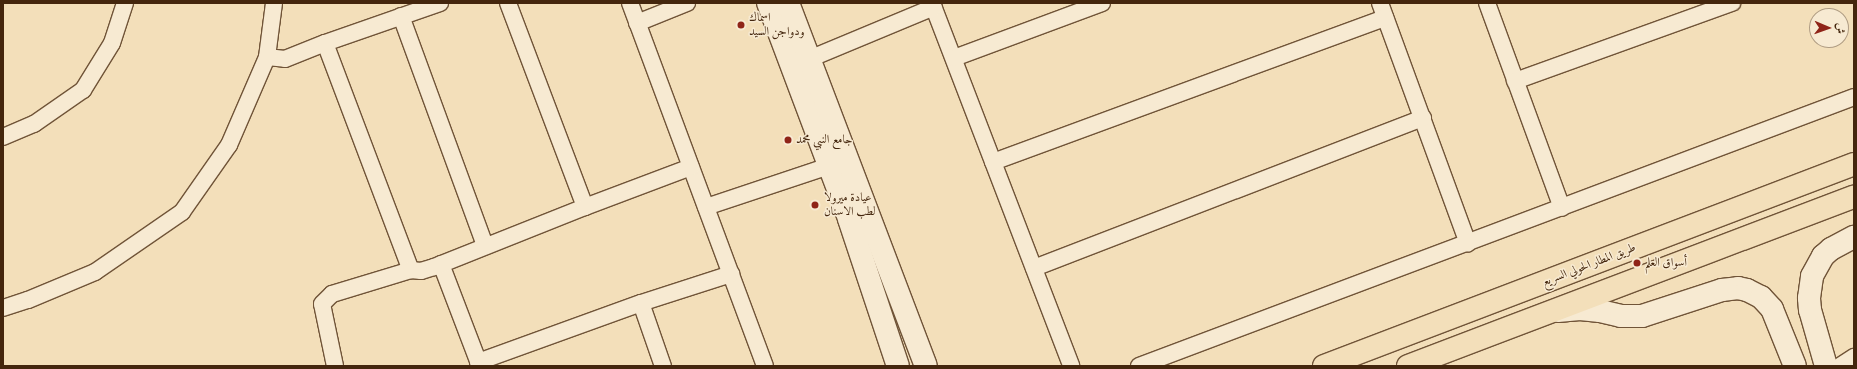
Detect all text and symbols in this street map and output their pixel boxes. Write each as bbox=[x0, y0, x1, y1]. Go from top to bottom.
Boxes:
north arrow bbox=[1809, 8, 1849, 48]
place label: اسماك ودواجن السيد bbox=[749, 11, 805, 39]
marker: اسماك ودواجن السيد bbox=[736, 20, 746, 30]
text: ش bbox=[1834, 23, 1847, 34]
place label: جامع النبي محمد bbox=[796, 133, 853, 147]
marker: جامع النبي محمد bbox=[783, 135, 793, 145]
place label: عيادة ميرولا لطب الاسنان bbox=[824, 191, 876, 219]
marker: عيادة ميرولا لطب الاسنان bbox=[809, 199, 821, 211]
street label: طريق المطار الحولي السريع bbox=[1540, 241, 1638, 289]
place label: أسواق العلم bbox=[1645, 256, 1687, 270]
marker: أسواق العلم bbox=[1632, 258, 1642, 268]

